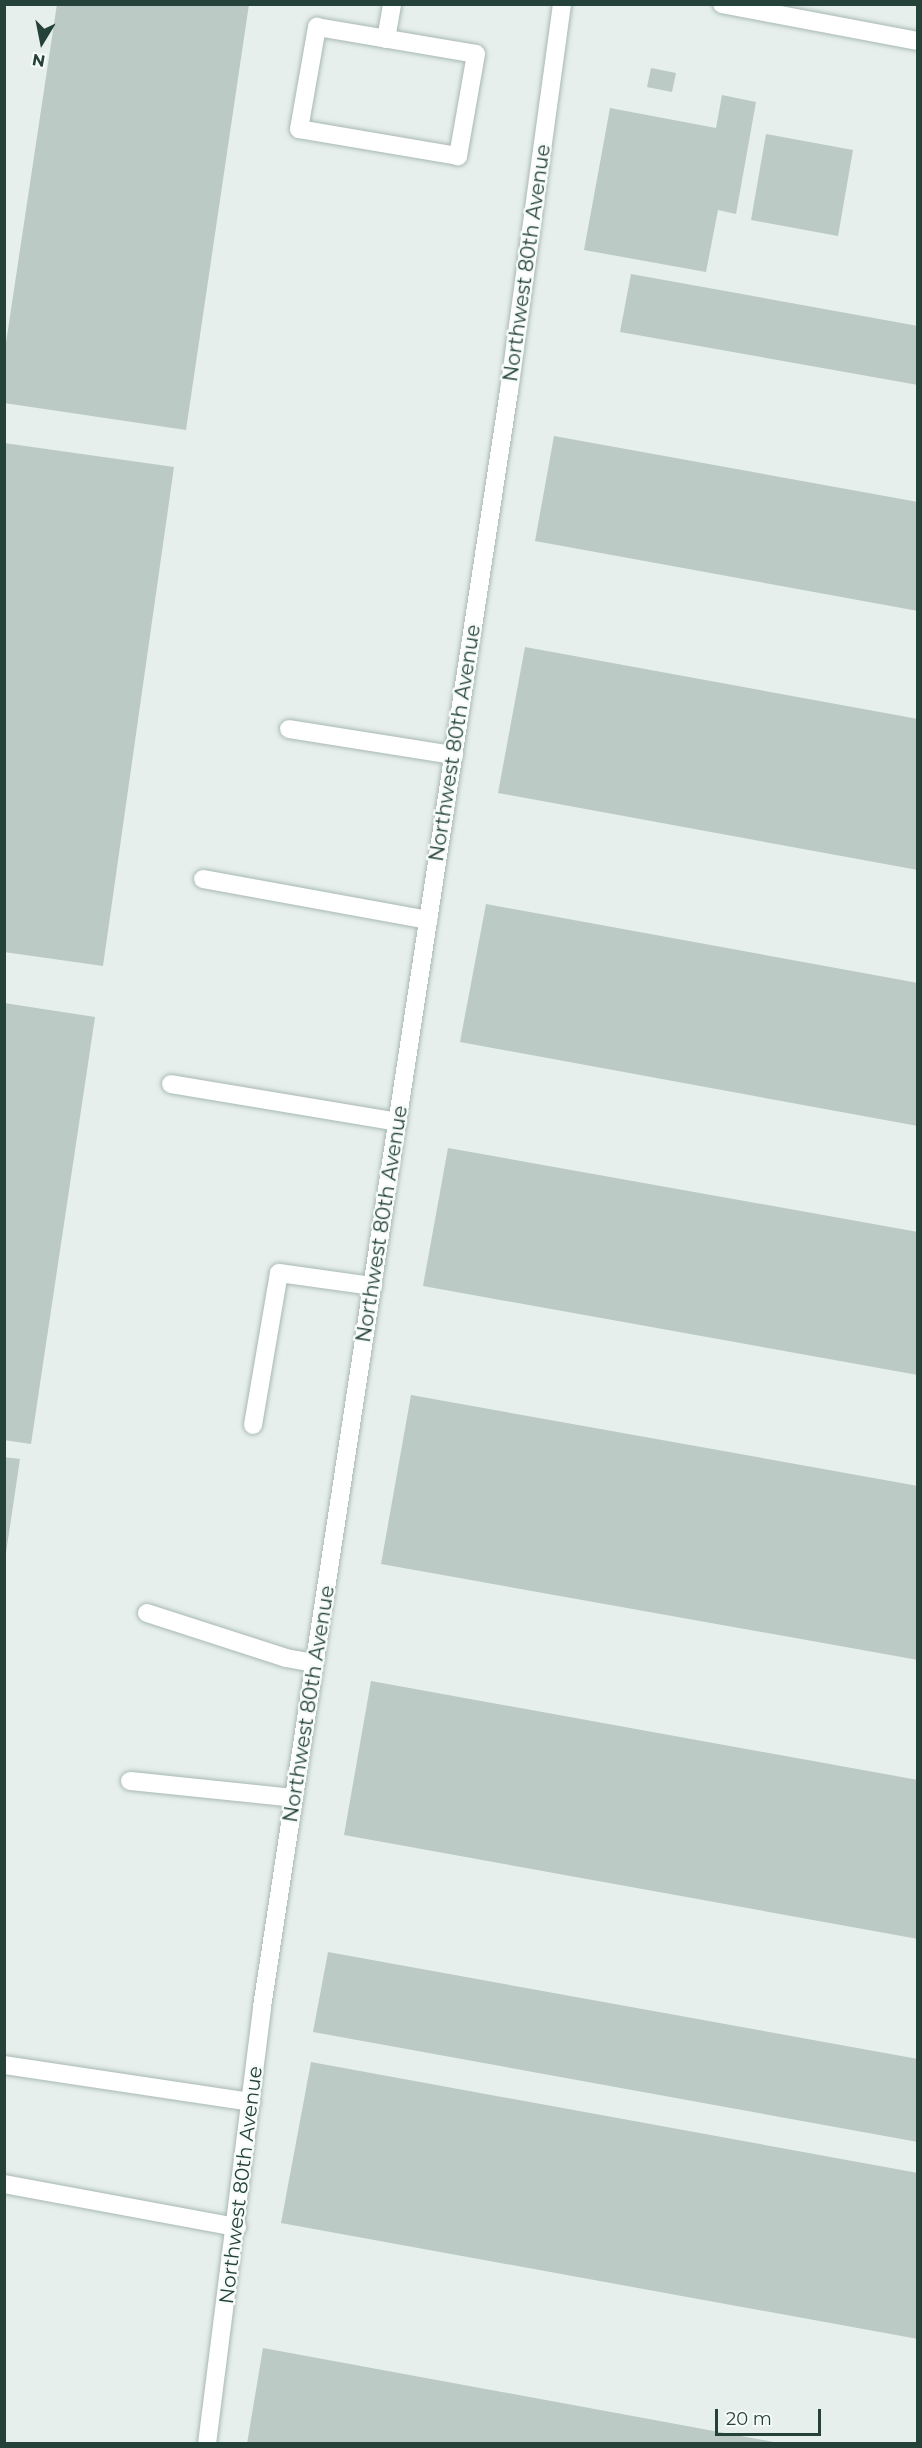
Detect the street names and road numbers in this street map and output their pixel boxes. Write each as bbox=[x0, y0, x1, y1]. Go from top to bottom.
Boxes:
street label: Northwest 80th Avenue bbox=[498, 143, 556, 383]
street label: Northwest 80th Avenue bbox=[424, 623, 486, 863]
street label: Northwest 80th Avenue bbox=[351, 1104, 413, 1344]
street label: Northwest 80th Avenue bbox=[278, 1584, 340, 1824]
street label: Northwest 80th Avenue bbox=[214, 2065, 268, 2305]

